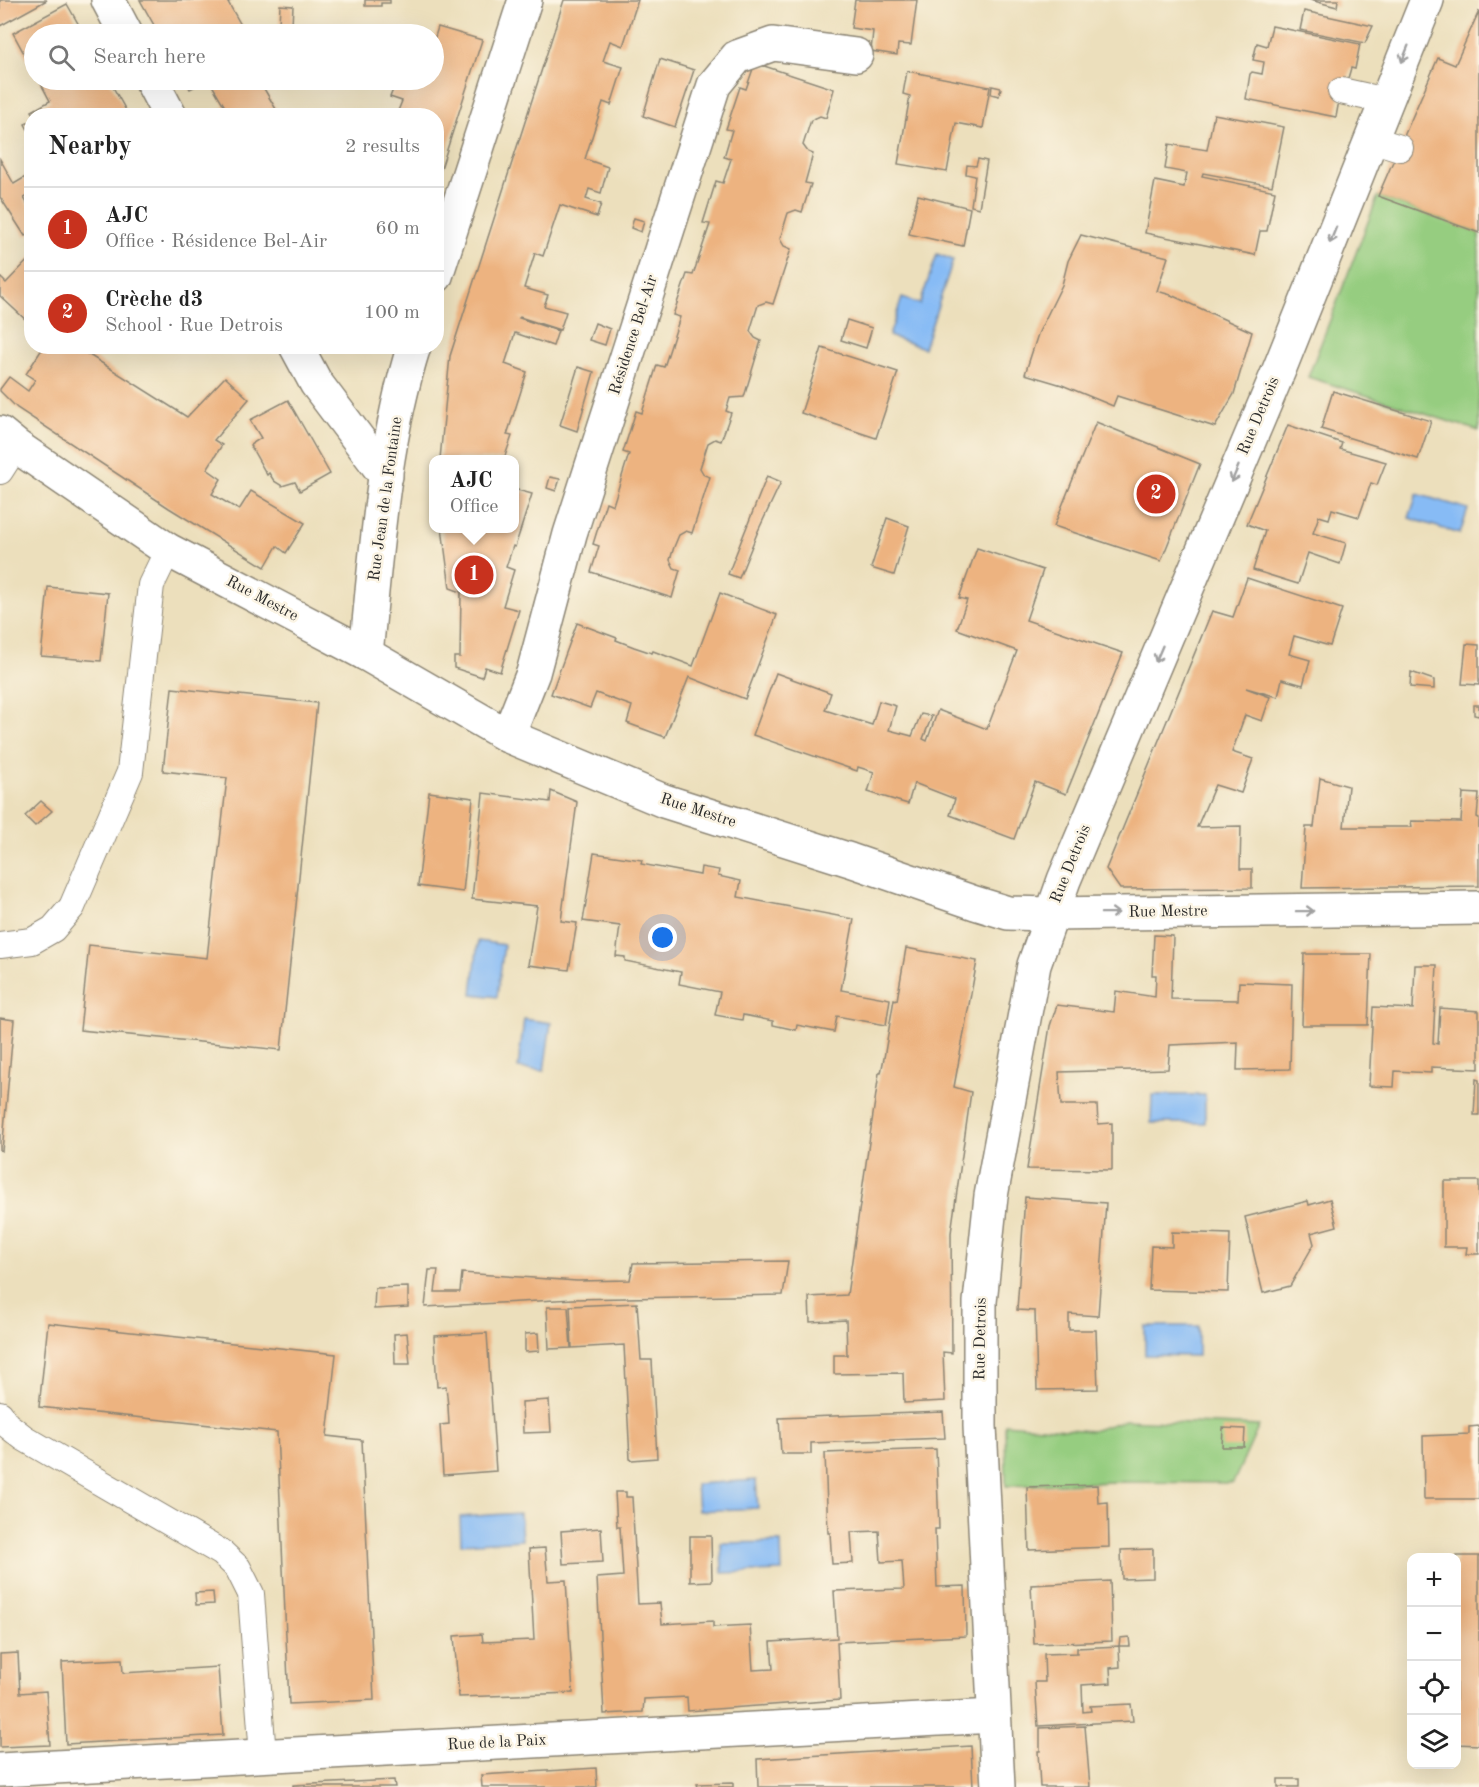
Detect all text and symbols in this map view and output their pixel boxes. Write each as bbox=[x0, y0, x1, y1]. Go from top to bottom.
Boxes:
search box bbox=[24, 24, 444, 90]
icon: search bbox=[45, 41, 78, 74]
one-way arrow bbox=[1399, 44, 1410, 63]
text: Search here bbox=[93, 46, 206, 68]
text: Nearby bbox=[48, 134, 132, 160]
text: 2 results bbox=[345, 137, 420, 157]
text: AJC bbox=[105, 205, 148, 227]
text: 1 bbox=[62, 219, 73, 239]
text: 60 m bbox=[375, 219, 420, 239]
one-way arrow bbox=[1327, 225, 1338, 244]
text: Office · Résidence Bel-Air bbox=[105, 232, 327, 252]
street label: Résidence Bel-Air bbox=[607, 273, 661, 397]
text: Crèche d3 bbox=[105, 289, 203, 311]
text: 2 bbox=[62, 303, 73, 323]
text: 100 m bbox=[364, 303, 420, 323]
text: School · Rue Detrois bbox=[105, 316, 283, 336]
street label: Rue Detrois bbox=[1235, 375, 1283, 457]
street label: Rue Jean de la Fontaine bbox=[367, 416, 405, 582]
popup bbox=[429, 455, 519, 533]
one-way arrow bbox=[1229, 464, 1240, 483]
text: AJC bbox=[449, 470, 492, 492]
pin: 2 bbox=[1136, 472, 1176, 516]
text: Office bbox=[449, 497, 499, 517]
pin: 1 bbox=[454, 552, 494, 598]
street label: Rue Mestre bbox=[223, 573, 301, 625]
one-way arrow bbox=[1153, 644, 1165, 662]
street label: Rue Mestre bbox=[658, 791, 738, 831]
street label: Rue Detrois bbox=[1048, 822, 1094, 905]
street label: Rue Mestre bbox=[1128, 903, 1208, 921]
one-way arrow bbox=[1294, 905, 1314, 916]
one-way arrow bbox=[1099, 907, 1119, 919]
your location bbox=[648, 923, 677, 952]
street label: Rue Detrois bbox=[972, 1297, 990, 1381]
map controls bbox=[1407, 1553, 1461, 1769]
button: + bbox=[1407, 1553, 1461, 1607]
button: − bbox=[1407, 1607, 1461, 1661]
button: locate bbox=[1407, 1661, 1461, 1715]
button: layers bbox=[1407, 1715, 1461, 1769]
street label: Rue de la Paix bbox=[447, 1732, 547, 1754]

